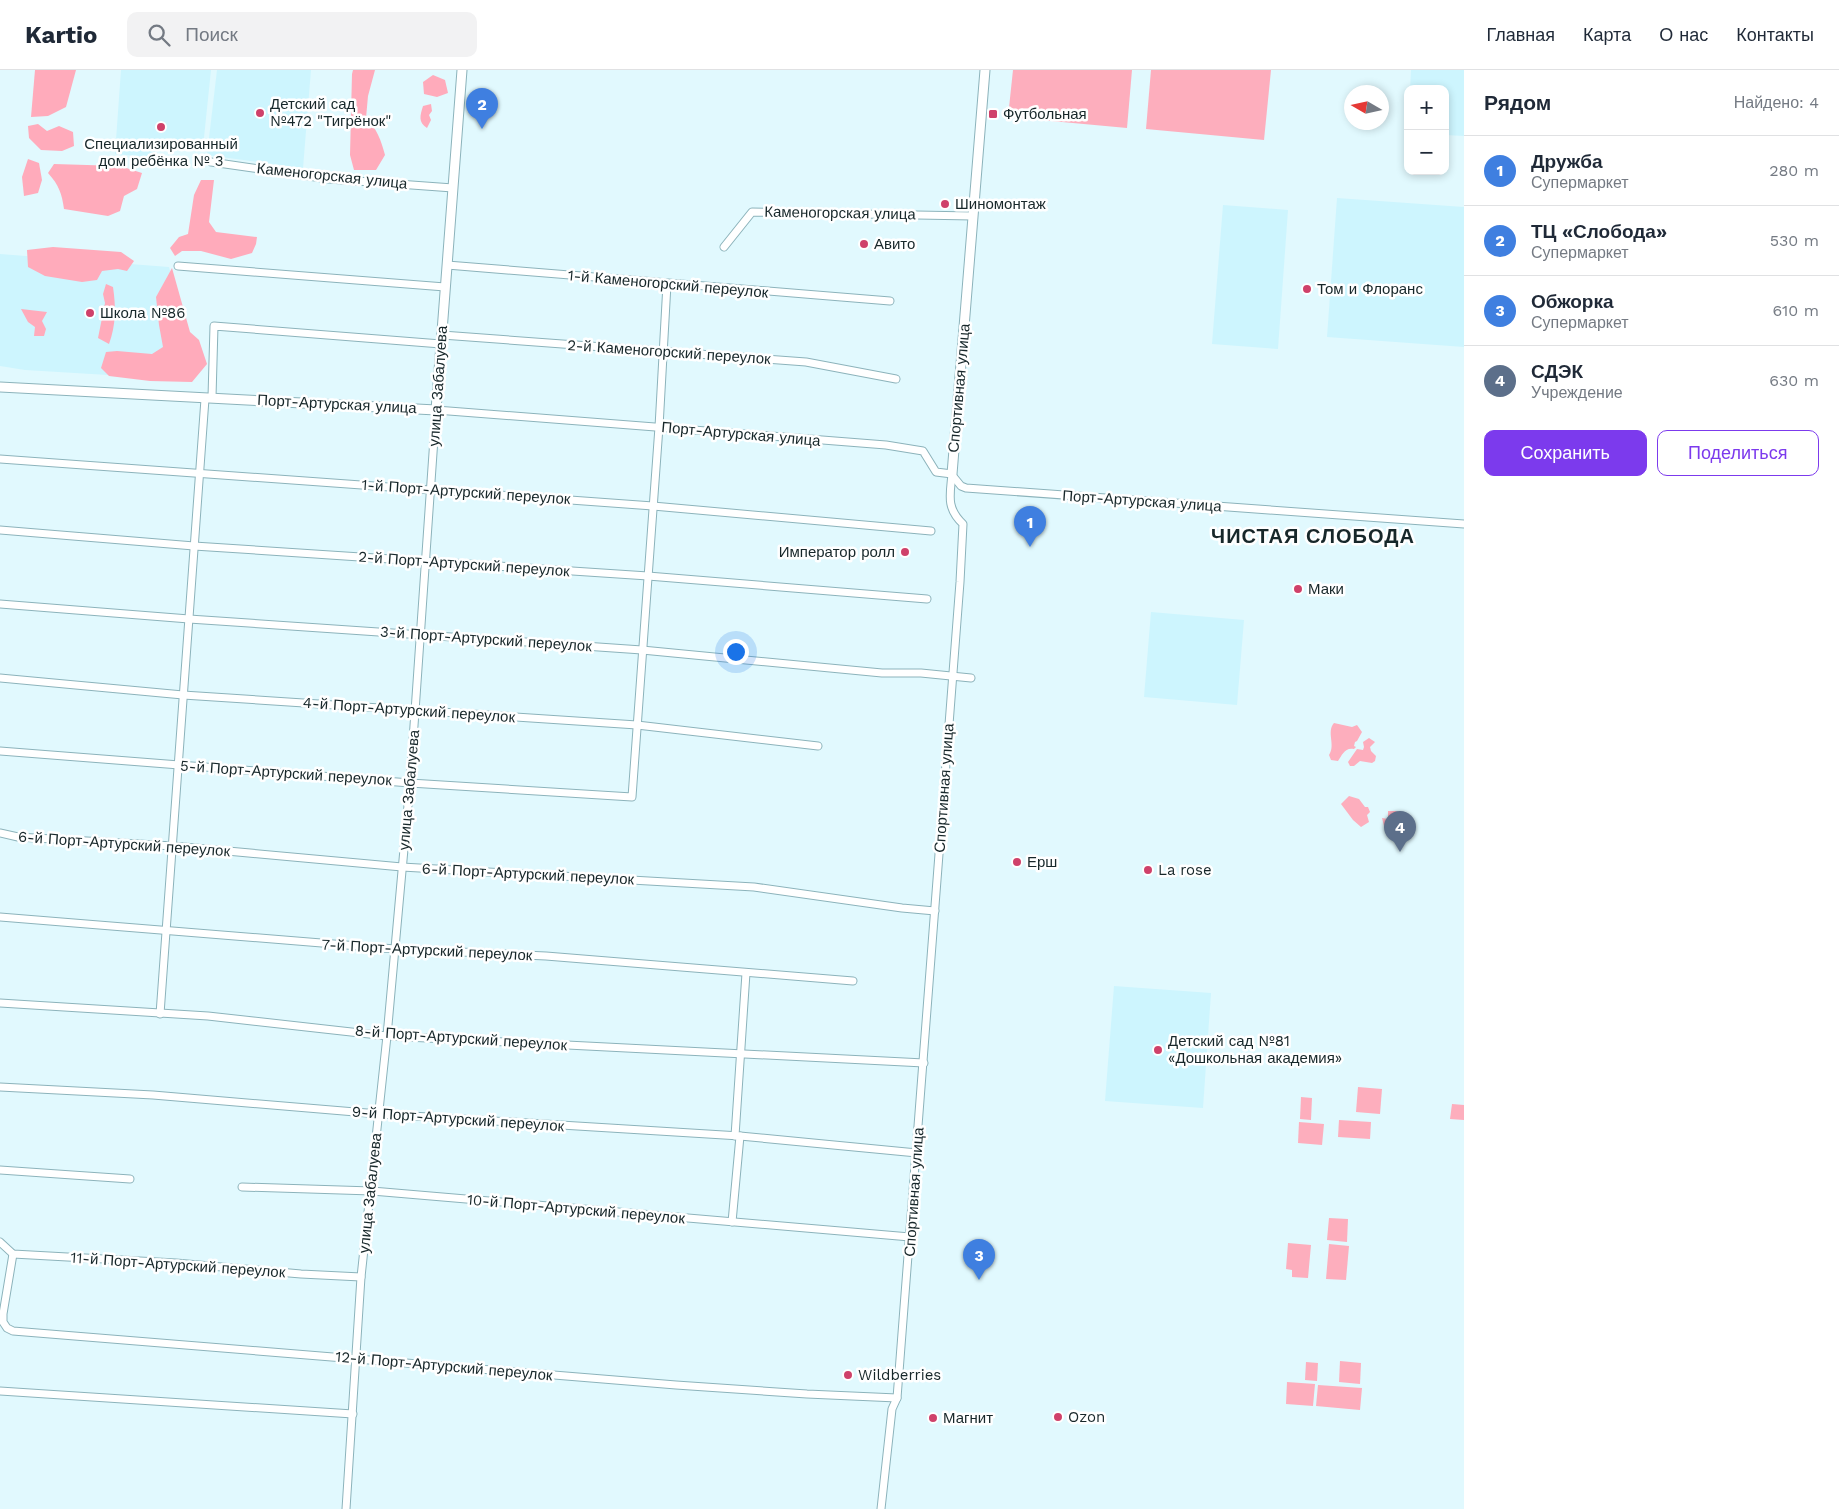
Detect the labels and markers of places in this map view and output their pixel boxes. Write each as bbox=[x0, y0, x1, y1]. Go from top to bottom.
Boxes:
pin: 2 bbox=[466, 88, 498, 129]
place label: Детский сад №472 "Тигрёнок" bbox=[270, 95, 391, 130]
place label: Футбольная bbox=[1003, 105, 1087, 123]
marker: Детский сад №472 "Тигрёнок" bbox=[254, 107, 266, 119]
marker: Футбольная bbox=[987, 108, 999, 120]
marker: Специализированный дом ребёнка № 3 bbox=[155, 121, 167, 133]
place label: Специализированный дом ребёнка № 3 bbox=[84, 135, 238, 170]
place label: Шиномонтаж bbox=[955, 195, 1046, 213]
marker: Шиномонтаж bbox=[939, 198, 951, 210]
place label: Авито bbox=[874, 235, 915, 253]
marker: Авито bbox=[858, 238, 870, 250]
place label: Том и Флоранс bbox=[1317, 280, 1423, 298]
marker: Том и Флоранс bbox=[1301, 283, 1313, 295]
place label: Школа №86 bbox=[100, 304, 185, 322]
marker: Школа №86 bbox=[84, 307, 96, 319]
pin: 1 bbox=[1014, 506, 1046, 547]
place label: Император ролл bbox=[779, 543, 895, 561]
marker: Император ролл bbox=[899, 546, 911, 558]
place label: Маки bbox=[1308, 580, 1344, 598]
marker: Маки bbox=[1292, 583, 1304, 595]
pin: 4 bbox=[1384, 811, 1416, 852]
place label: Ерш bbox=[1027, 853, 1057, 871]
marker: Ерш bbox=[1011, 856, 1023, 868]
place label: La rose bbox=[1158, 861, 1212, 879]
marker: La rose bbox=[1142, 864, 1154, 876]
place label: Детский сад №81 «Дошкольная академия» bbox=[1168, 1032, 1342, 1067]
marker: Детский сад №81 «Дошкольная академия» bbox=[1152, 1044, 1164, 1056]
pin: 3 bbox=[963, 1239, 995, 1280]
place label: Wildberries bbox=[858, 1366, 941, 1384]
marker: Wildberries bbox=[842, 1369, 854, 1381]
place label: Ozon bbox=[1068, 1408, 1105, 1426]
place label: Магнит bbox=[943, 1409, 993, 1427]
marker: Ozon bbox=[1052, 1411, 1064, 1423]
marker: Магнит bbox=[927, 1412, 939, 1424]

